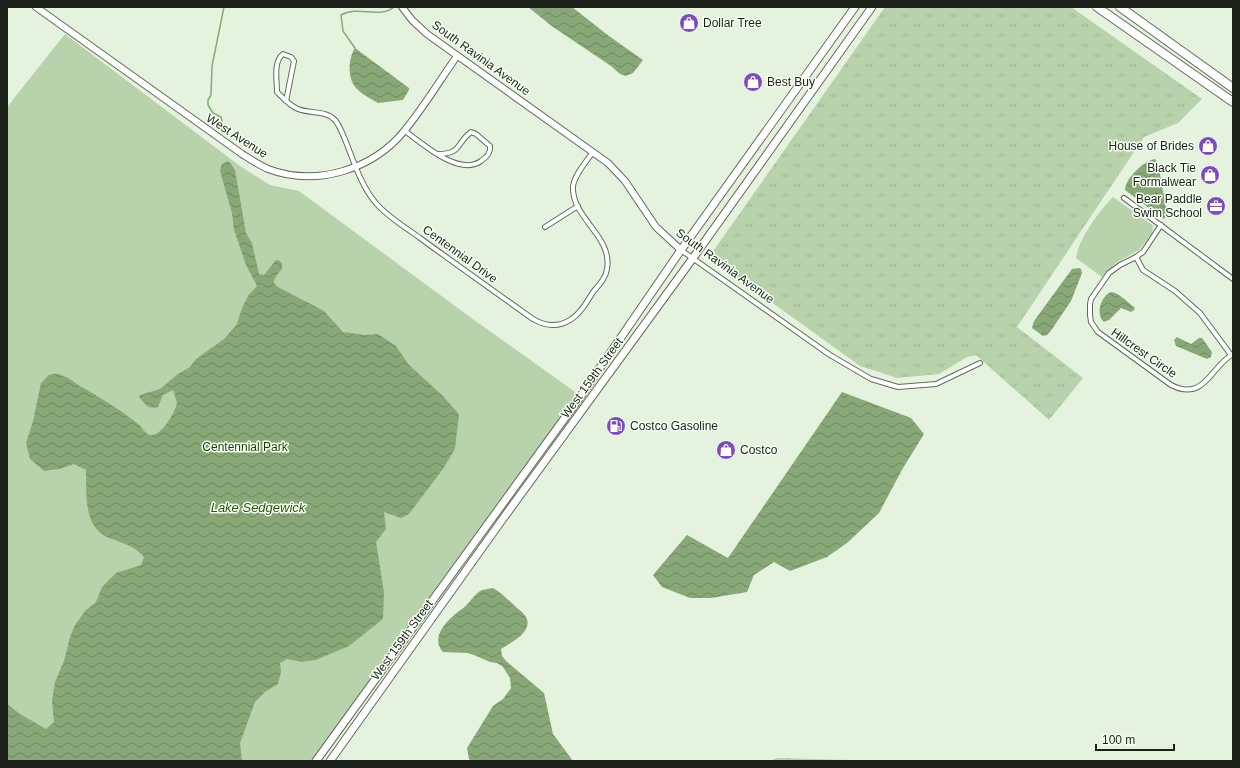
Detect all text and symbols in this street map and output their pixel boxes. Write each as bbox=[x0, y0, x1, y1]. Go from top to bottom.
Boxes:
shop icon: Dollar Tree bbox=[678, 12, 700, 34]
place label: Dollar Tree bbox=[703, 16, 762, 30]
street label: South Ravinia Avenue bbox=[429, 18, 533, 98]
shop icon: Best Buy bbox=[742, 71, 764, 93]
place label: Best Buy bbox=[767, 75, 815, 89]
street label: West Avenue bbox=[204, 111, 271, 161]
shop icon: House of Brides bbox=[1197, 135, 1219, 157]
place label: House of Brides bbox=[1109, 139, 1194, 153]
place label: Black Tie Formalwear bbox=[1133, 161, 1196, 189]
shop icon: Black Tie Formalwear bbox=[1199, 164, 1221, 186]
place label: Bear Paddle Swim School bbox=[1133, 192, 1202, 220]
office icon: Bear Paddle Swim School bbox=[1205, 195, 1227, 217]
street label: Centennial Drive bbox=[420, 222, 500, 286]
street label: South Ravinia Avenue bbox=[673, 226, 777, 306]
street label: Hillcrest Circle bbox=[1109, 325, 1180, 381]
street label: West 159th Street bbox=[558, 335, 626, 421]
fuel station icon: Costco Gasoline bbox=[605, 415, 627, 437]
place label: Costco Gasoline bbox=[630, 419, 718, 433]
shop icon: Costco bbox=[715, 439, 737, 461]
park label: Centennial Park bbox=[202, 440, 289, 454]
place label: Costco bbox=[740, 443, 778, 457]
water label: Lake Sedgewick bbox=[211, 500, 307, 515]
street label: West 159th Street bbox=[368, 597, 436, 683]
scale bar bbox=[1096, 726, 1174, 752]
text: 100 m bbox=[1102, 733, 1135, 747]

